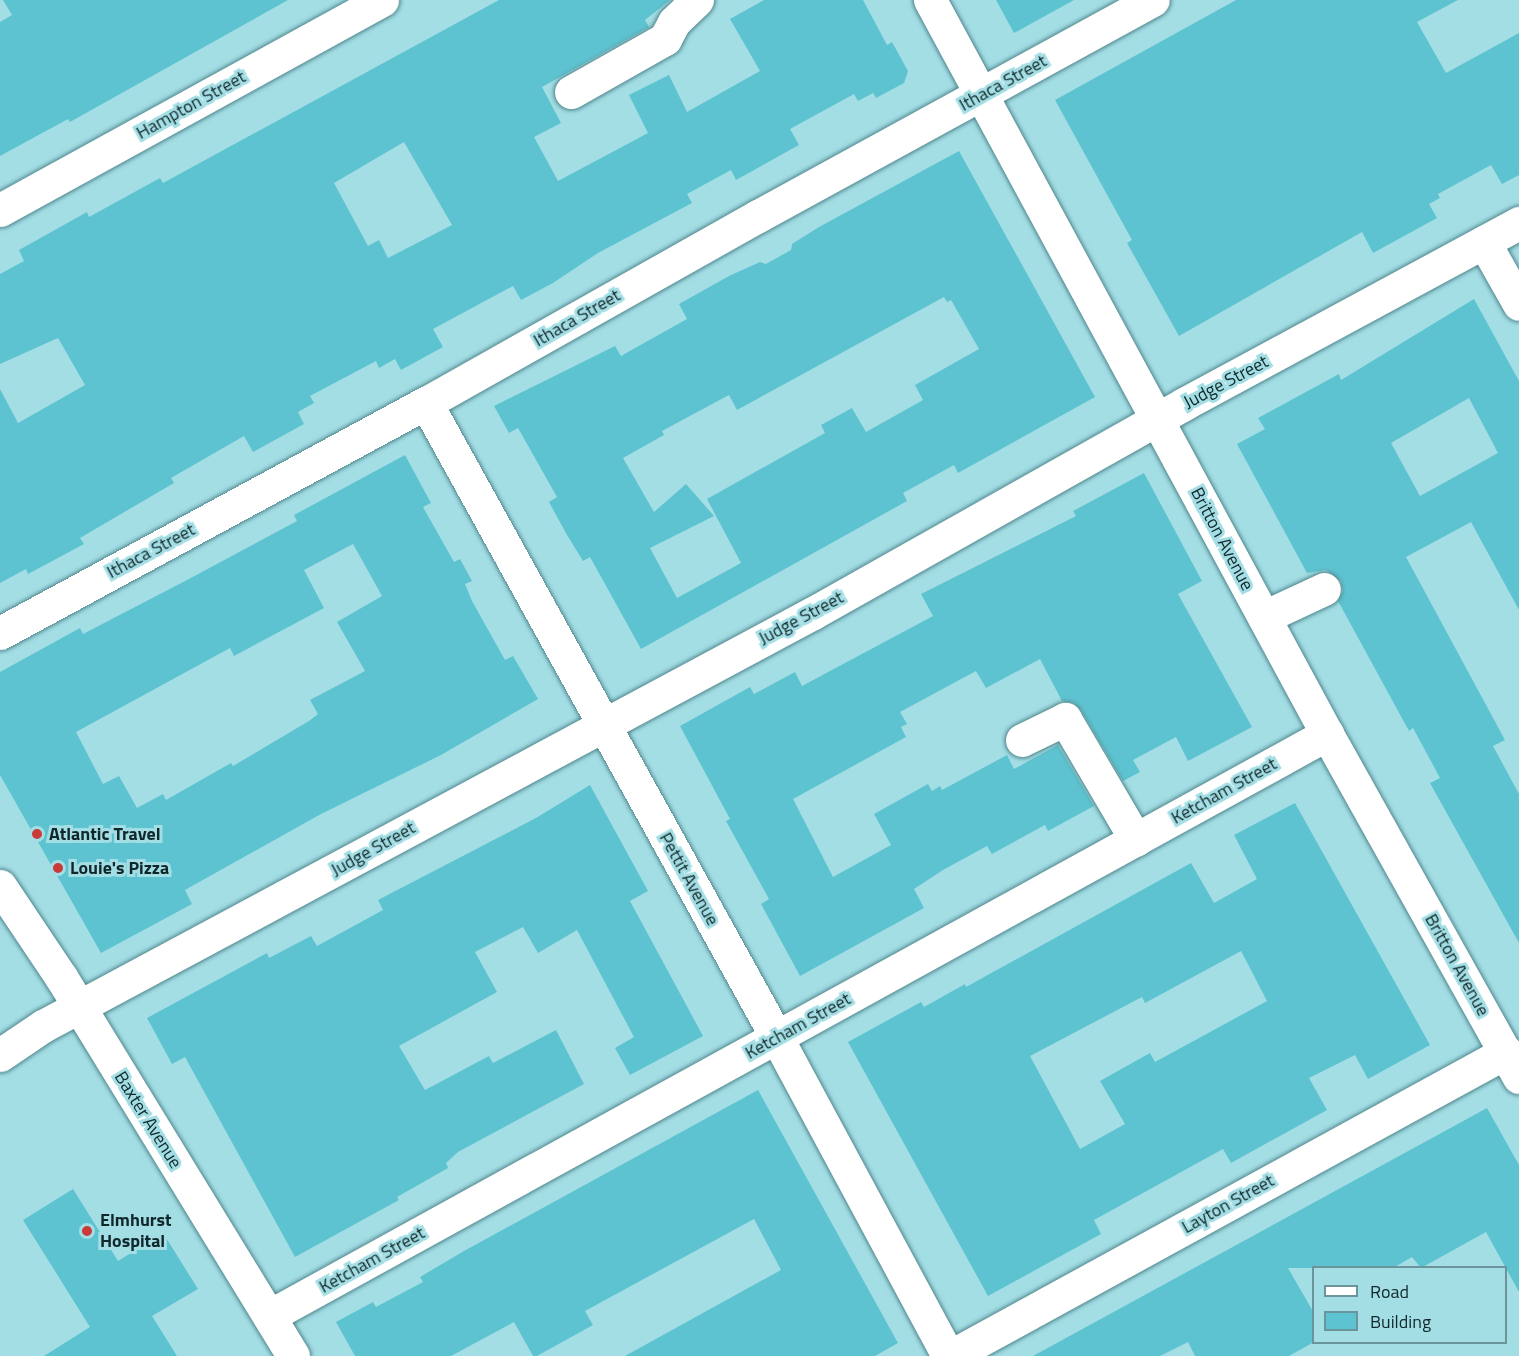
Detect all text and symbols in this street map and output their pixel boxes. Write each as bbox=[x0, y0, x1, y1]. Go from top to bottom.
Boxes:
street label: Ithaca Street bbox=[955, 50, 1051, 116]
street label: Hampton Street bbox=[133, 66, 249, 144]
street label: Ithaca Street bbox=[530, 284, 624, 352]
street label: Judge Street bbox=[1180, 351, 1272, 413]
street label: Britton Avenue bbox=[1186, 484, 1258, 594]
street label: Ithaca Street bbox=[103, 519, 199, 583]
street label: Judge Street bbox=[755, 587, 847, 649]
street label: Ketcham Street bbox=[1167, 753, 1281, 829]
street label: Judge Street bbox=[327, 817, 419, 881]
place label: Atlantic Travel bbox=[49, 823, 161, 845]
marker: Atlantic Travel bbox=[30, 827, 44, 841]
street label: Pettit Avenue bbox=[655, 829, 723, 929]
place label: Louie's Pizza bbox=[70, 857, 169, 879]
marker: Louie's Pizza bbox=[51, 861, 65, 875]
street label: Britton Avenue bbox=[1420, 910, 1494, 1020]
street label: Ketcham Street bbox=[741, 988, 855, 1064]
street label: Baxter Avenue bbox=[110, 1068, 186, 1172]
street label: Layton Street bbox=[1178, 1170, 1278, 1238]
place label: Elmhurst Hospital bbox=[100, 1210, 172, 1252]
marker: Elmhurst Hospital bbox=[78, 1222, 96, 1240]
street label: Ketcham Street bbox=[315, 1222, 429, 1298]
legend bbox=[1312, 1266, 1507, 1344]
text: Road bbox=[1370, 1278, 1409, 1305]
text: Building bbox=[1370, 1308, 1431, 1335]

